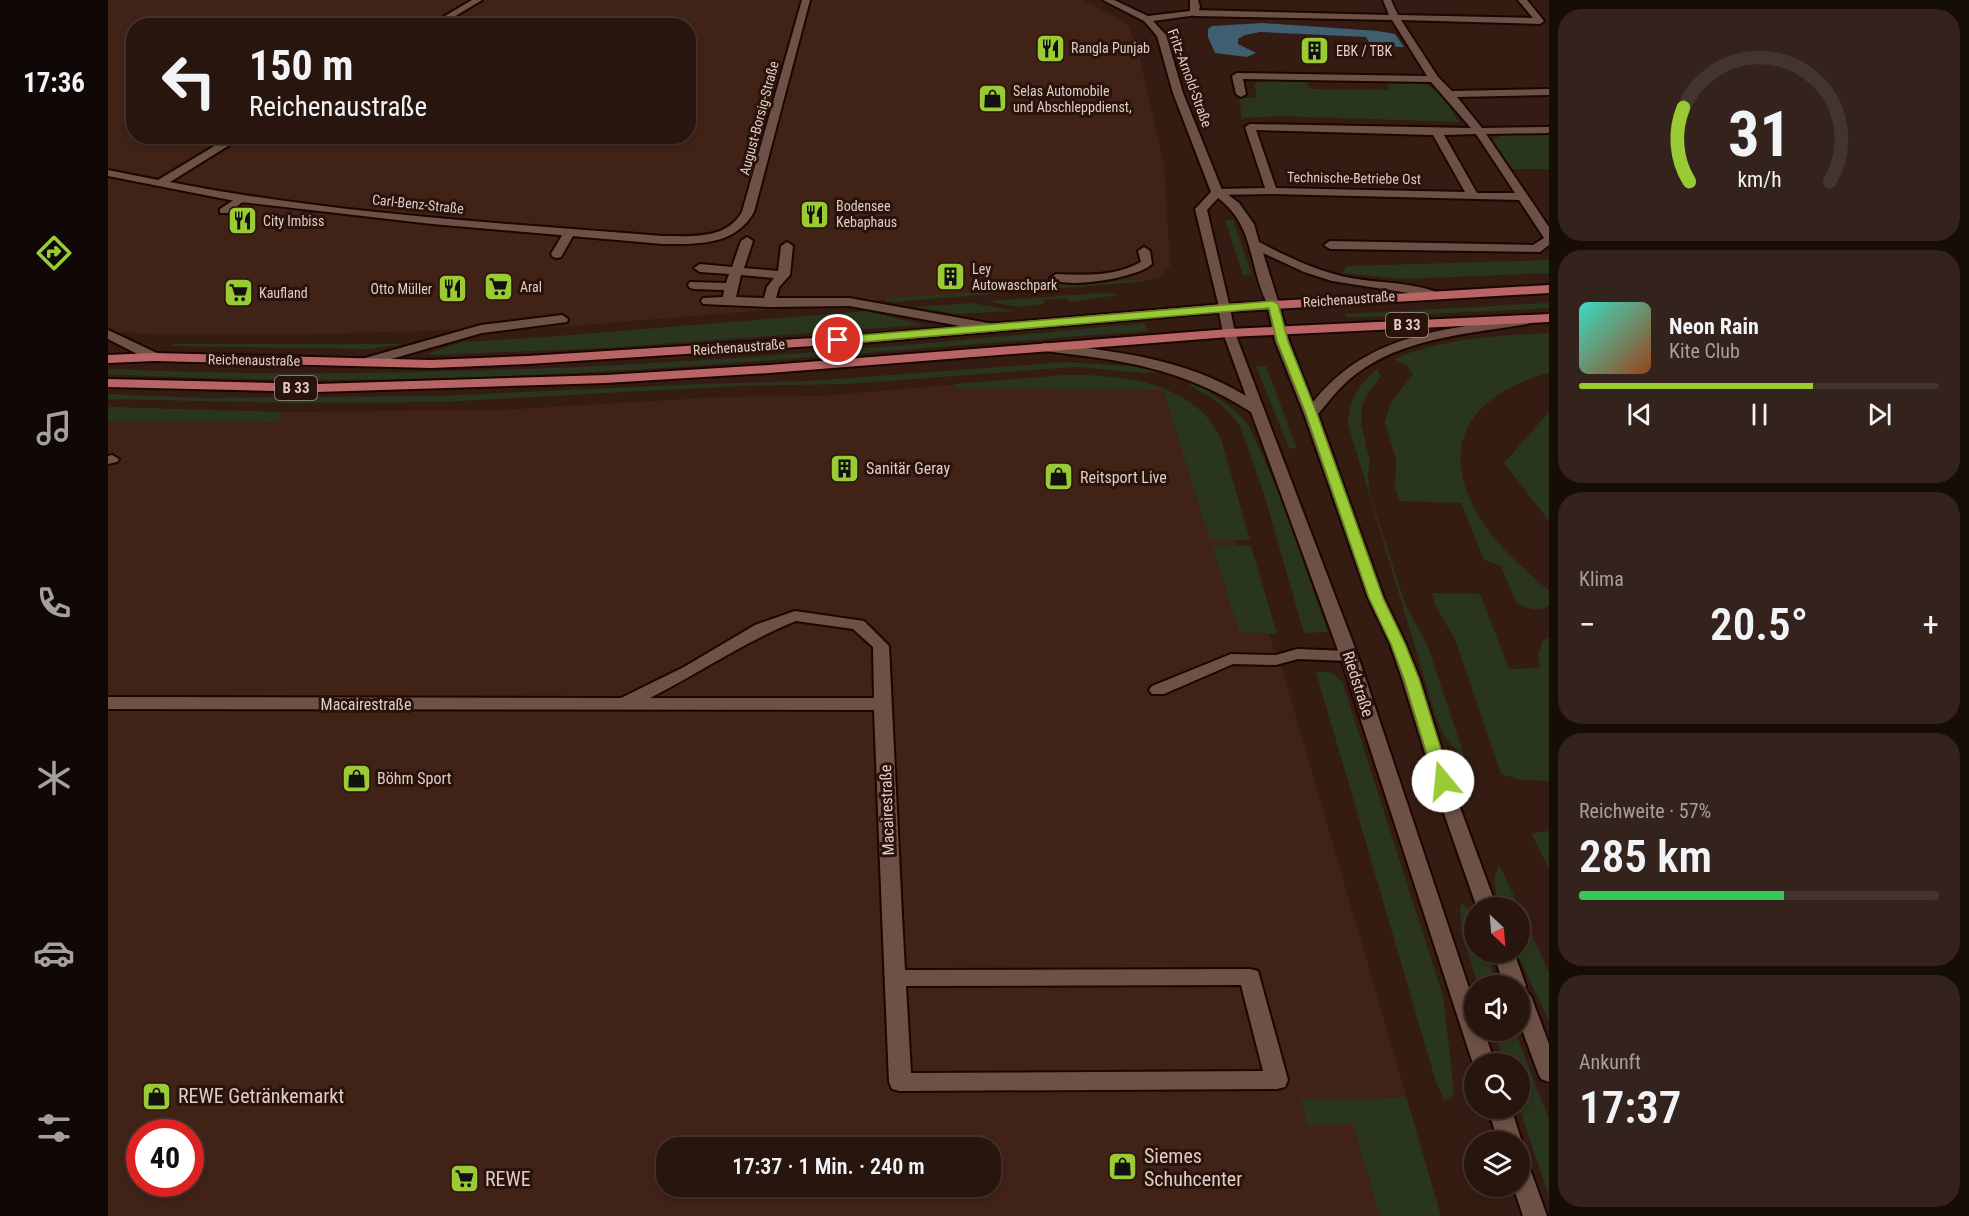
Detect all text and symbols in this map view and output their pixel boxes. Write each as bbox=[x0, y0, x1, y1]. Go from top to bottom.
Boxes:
street label: Fritz-Arnold-Straße bbox=[1165, 27, 1215, 130]
restaurant icon: Rangla Punjab bbox=[1034, 32, 1066, 64]
building icon: EBK / TBK bbox=[1299, 35, 1331, 67]
place label: Rangla Punjab bbox=[1071, 40, 1150, 56]
text: 150 m bbox=[249, 41, 354, 90]
icon: left bbox=[150, 42, 228, 120]
place label: EBK / TBK bbox=[1336, 43, 1393, 59]
street label: August-Borsig-Straße bbox=[736, 59, 782, 177]
text: 17:36 bbox=[23, 67, 85, 99]
shop icon: Selas Automobile und Abschleppdienst, bbox=[976, 83, 1008, 115]
place label: Selas Automobile und Abschleppdienst, bbox=[1013, 83, 1132, 115]
text: Reichenaustraße bbox=[249, 91, 427, 123]
text: 31 bbox=[1727, 98, 1791, 171]
text: km/h bbox=[1737, 168, 1781, 193]
street label: Technische-Betriebe Ost bbox=[1287, 169, 1421, 187]
street label: Carl-Benz-Straße bbox=[371, 191, 465, 217]
restaurant icon: Bodensee Kebaphaus bbox=[799, 198, 831, 230]
place label: Bodensee Kebaphaus bbox=[836, 198, 897, 230]
restaurant icon: City Imbiss bbox=[226, 205, 258, 237]
place label: City Imbiss bbox=[263, 213, 324, 229]
icon: directions bbox=[33, 232, 75, 274]
building icon: Ley Autowaschpark bbox=[935, 261, 967, 293]
place label: Ley Autowaschpark bbox=[972, 261, 1058, 293]
supermarket icon: Aral bbox=[483, 271, 515, 303]
restaurant icon: Otto Müller bbox=[437, 273, 469, 305]
supermarket icon: Kaufland bbox=[222, 277, 254, 309]
place label: Aral bbox=[520, 279, 542, 295]
place label: Otto Müller bbox=[371, 281, 432, 297]
place label: Kaufland bbox=[259, 285, 308, 301]
street label: Reichenaustraße bbox=[1302, 288, 1396, 310]
road number: B 33 bbox=[1386, 313, 1428, 337]
pin bbox=[812, 314, 863, 365]
text: Neon Rain bbox=[1669, 314, 1759, 339]
icon: arrive bbox=[821, 323, 854, 356]
street label: Reichenaustraße bbox=[692, 336, 786, 358]
text: Kite Club bbox=[1669, 339, 1740, 363]
street label: Reichenaustraße bbox=[208, 351, 301, 369]
road number: B 33 bbox=[275, 376, 317, 400]
icon: previous bbox=[1623, 398, 1656, 431]
icon: pause bbox=[1743, 398, 1776, 431]
icon: next bbox=[1863, 398, 1896, 431]
icon: music bbox=[33, 407, 75, 449]
building icon: Sanitär Geray bbox=[829, 452, 861, 484]
place label: Sanitär Geray bbox=[866, 459, 950, 478]
shop icon: Reitsport Live bbox=[1043, 461, 1075, 493]
place label: Reitsport Live bbox=[1080, 468, 1167, 487]
text: Klima bbox=[1579, 567, 1624, 591]
icon: phone bbox=[33, 582, 75, 624]
text: 20.5° bbox=[1710, 598, 1808, 651]
text: − bbox=[1579, 605, 1596, 644]
text: + bbox=[1923, 605, 1939, 644]
street label: Riedstraße bbox=[1339, 649, 1377, 719]
street label: Macairestraße bbox=[321, 695, 411, 714]
position arrow bbox=[1411, 749, 1475, 813]
icon: climate bbox=[33, 757, 75, 799]
shop icon: Böhm Sport bbox=[340, 762, 372, 794]
street label: Macairestraße bbox=[876, 764, 898, 856]
place label: Böhm Sport bbox=[377, 769, 452, 788]
text: Reichweite · 57% bbox=[1579, 799, 1711, 823]
text: 285 km bbox=[1579, 830, 1712, 883]
north arrow bbox=[1464, 897, 1530, 963]
map controls bbox=[1464, 897, 1530, 1197]
icon: car bbox=[33, 932, 75, 974]
button: sound bbox=[1464, 975, 1530, 1041]
text: Ankunft bbox=[1579, 1050, 1641, 1074]
button: search bbox=[1464, 1053, 1530, 1119]
shop icon: REWE Getränkemarkt bbox=[141, 1080, 173, 1112]
text: 17:37 bbox=[1579, 1081, 1681, 1134]
place label: REWE Getränkemarkt bbox=[178, 1084, 344, 1108]
icon: filters bbox=[33, 1107, 75, 1149]
speed limit sign: 40 bbox=[126, 1119, 204, 1197]
button: layers bbox=[1464, 1131, 1530, 1197]
place label: Siemes Schuhcenter bbox=[1144, 1144, 1242, 1191]
shop icon: Siemes Schuhcenter bbox=[1107, 1151, 1139, 1183]
text: 17:37 · 1 Min. · 240 m bbox=[732, 1154, 925, 1179]
supermarket icon: REWE bbox=[448, 1163, 480, 1195]
place label: REWE bbox=[485, 1167, 531, 1191]

